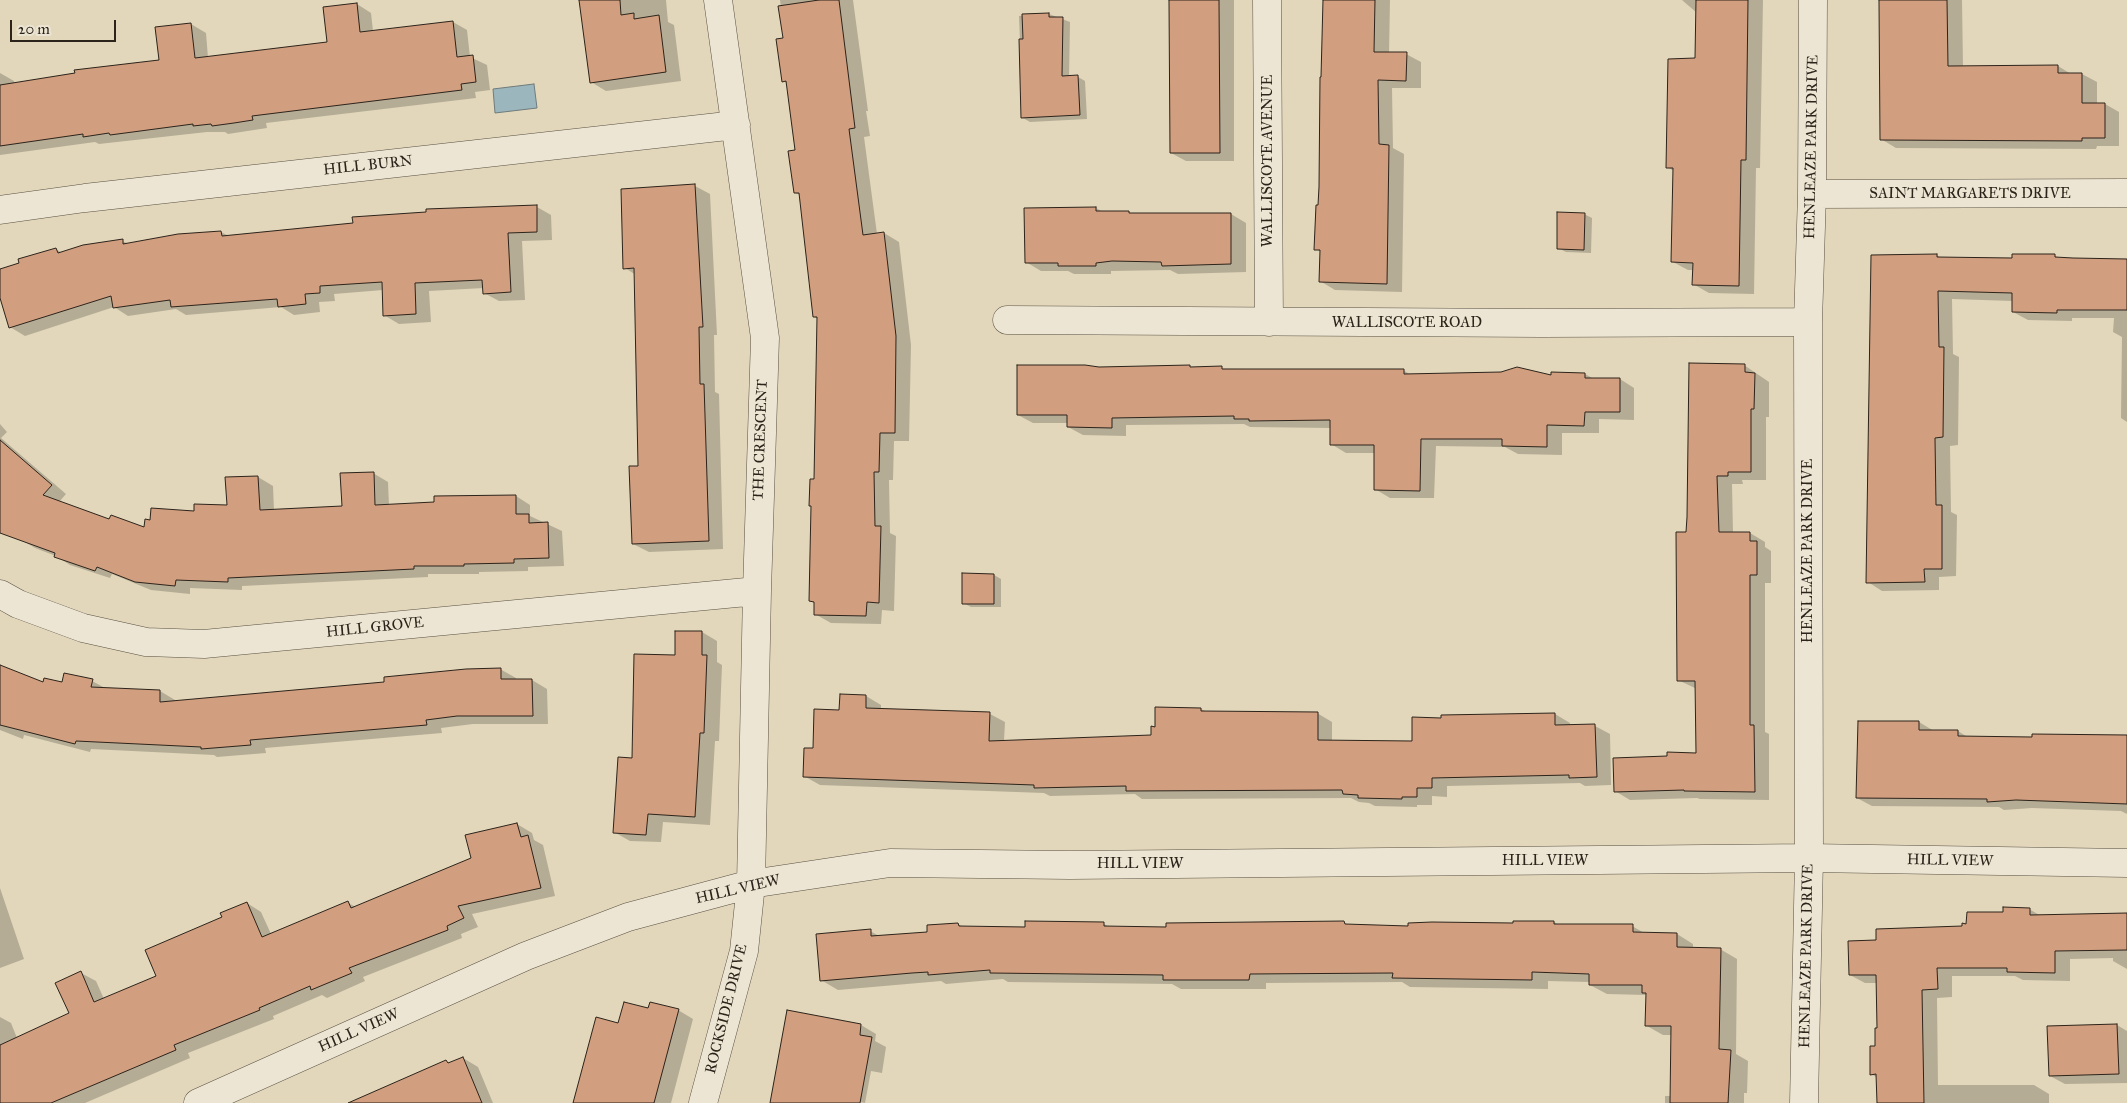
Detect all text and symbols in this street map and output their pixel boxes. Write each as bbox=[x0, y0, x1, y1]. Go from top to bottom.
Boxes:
scale bar bbox=[12, 10, 119, 42]
text: 20 m bbox=[18, 20, 50, 38]
street label: HENLEAZE PARK DRIVE bbox=[1801, 55, 1823, 239]
street label: WALLISCOTE AVENUE bbox=[1259, 75, 1277, 247]
street label: HILL BURN bbox=[322, 152, 414, 180]
street label: SAINT MARGARETS DRIVE bbox=[1869, 185, 2071, 203]
street label: WALLISCOTE ROAD bbox=[1332, 314, 1482, 332]
street label: THE CRESCENT bbox=[750, 379, 772, 501]
street label: HENLEAZE PARK DRIVE bbox=[1799, 459, 1817, 643]
street label: HILL GROVE bbox=[325, 614, 425, 642]
street label: HILL VIEW bbox=[1907, 851, 1993, 871]
street label: HILL VIEW bbox=[1502, 852, 1588, 870]
street label: HILL VIEW bbox=[1097, 855, 1183, 873]
street label: HENLEAZE PARK DRIVE bbox=[1796, 864, 1818, 1048]
street label: HILL VIEW bbox=[694, 872, 782, 908]
street label: ROCKSIDE DRIVE bbox=[702, 942, 752, 1076]
street label: HILL VIEW bbox=[316, 1005, 402, 1057]

